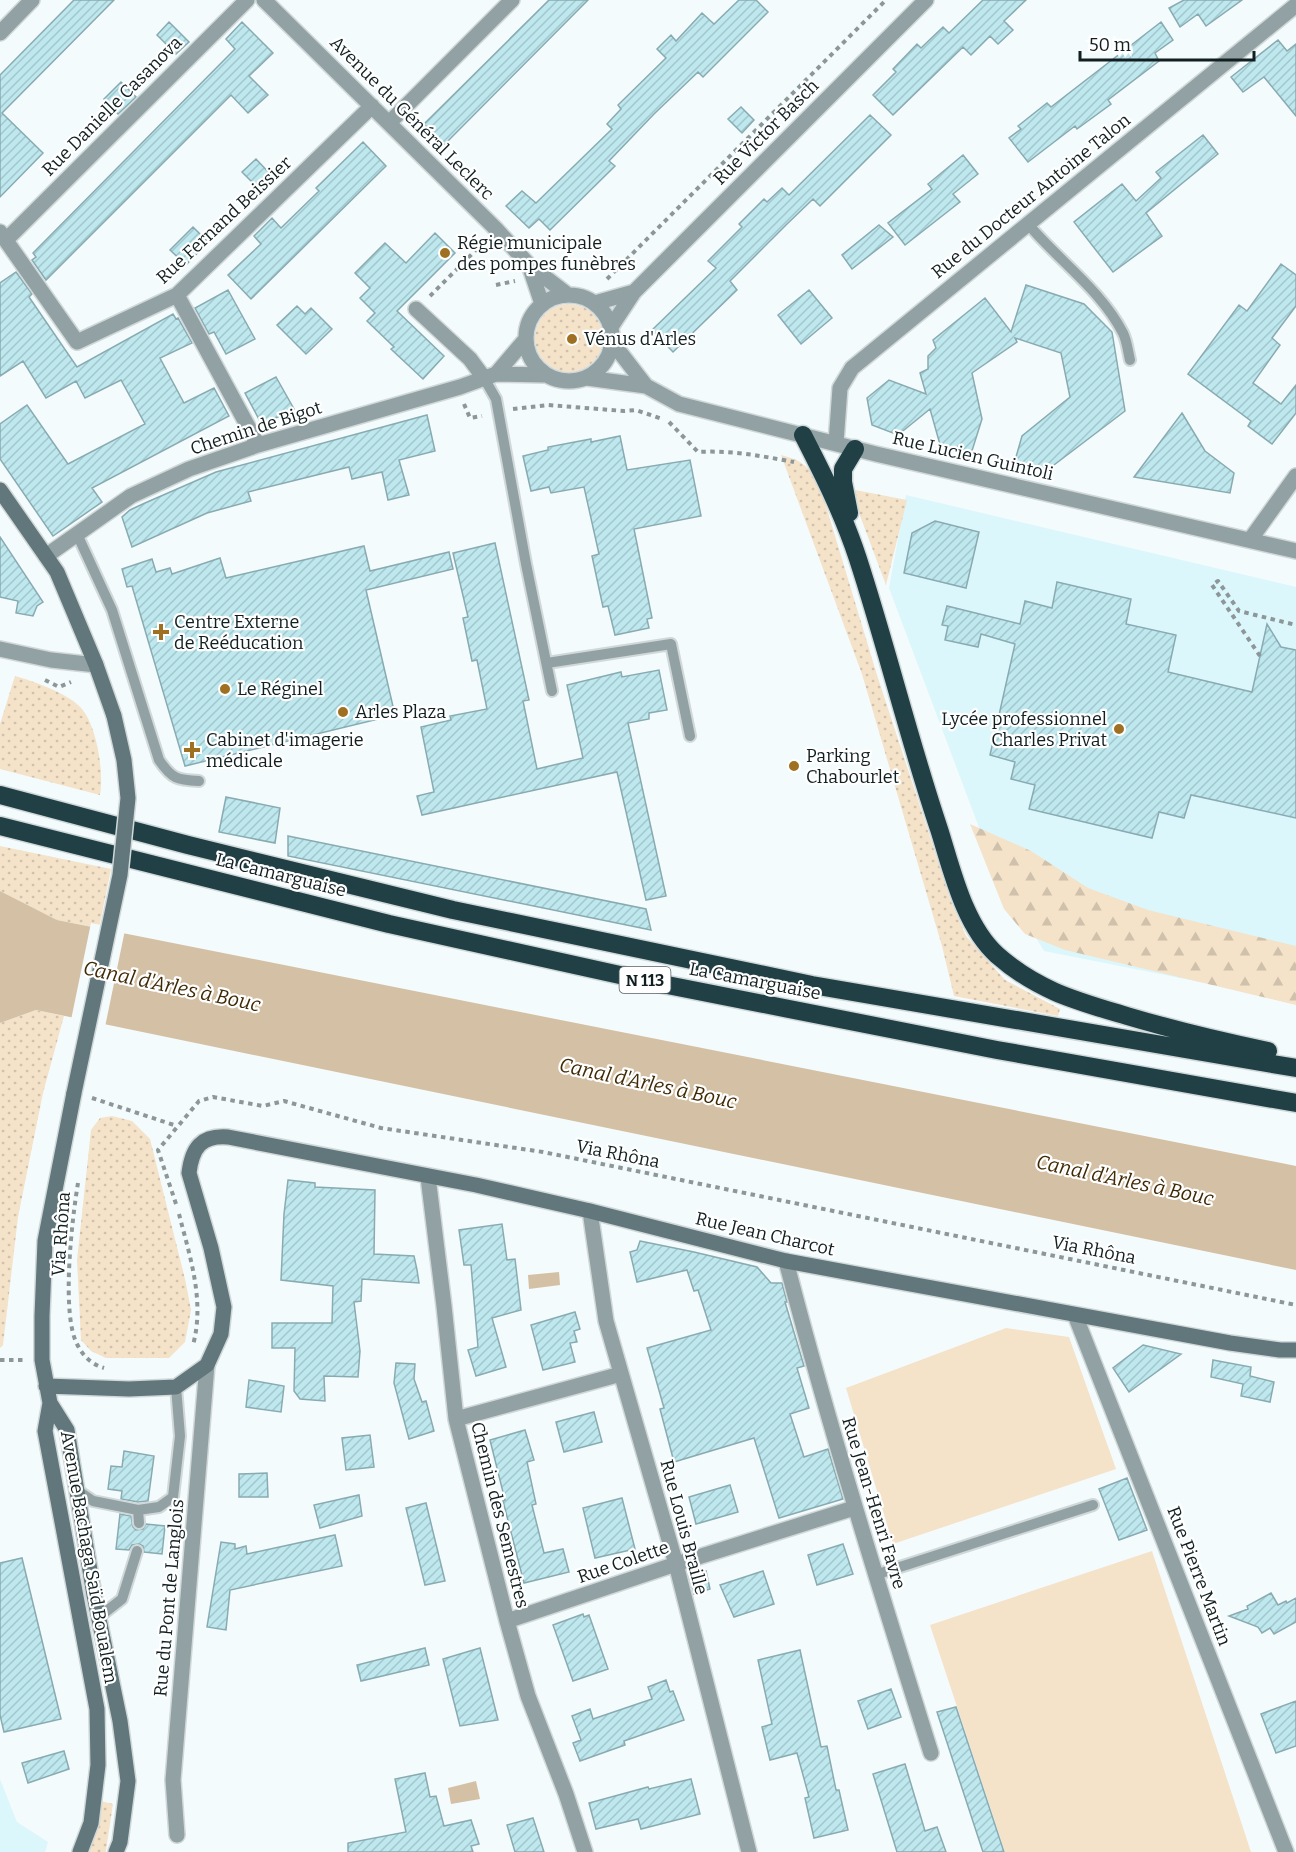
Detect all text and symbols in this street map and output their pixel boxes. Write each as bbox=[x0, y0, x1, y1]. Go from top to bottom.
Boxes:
scale bar bbox=[1080, 24, 1254, 62]
street label: Rue Danielle Casanova bbox=[37, 31, 187, 181]
street label: Avenue du Général Leclerc bbox=[325, 31, 499, 205]
text: 50 m bbox=[1089, 34, 1131, 56]
street label: Rue Victor Basch bbox=[709, 75, 823, 189]
street label: Rue du Docteur Antoine Talon bbox=[927, 109, 1135, 283]
street label: Rue Fernand Beissier bbox=[152, 152, 296, 288]
place label: Régie municipale des pompes funèbres bbox=[457, 232, 636, 275]
marker: Régie municipale des pompes funèbres bbox=[438, 246, 452, 260]
place label: Vénus d'Arles bbox=[584, 328, 696, 350]
marker: Vénus d'Arles bbox=[565, 332, 579, 346]
street label: Chemin de Bigot bbox=[187, 396, 325, 460]
street label: Rue Lucien Guintoli bbox=[890, 427, 1056, 485]
place label: Centre Externe de Reéducation bbox=[174, 611, 304, 654]
marker: Centre Externe de Reéducation bbox=[152, 623, 170, 641]
place label: Le Réginel bbox=[237, 678, 323, 700]
marker: Le Réginel bbox=[218, 682, 232, 696]
place label: Arles Plaza bbox=[355, 701, 446, 723]
marker: Arles Plaza bbox=[336, 705, 350, 719]
place label: Lycée professionnel Charles Privat bbox=[941, 708, 1107, 751]
marker: Lycée professionnel Charles Privat bbox=[1112, 722, 1126, 736]
place label: Cabinet d'imagerie médicale bbox=[206, 729, 364, 772]
marker: Cabinet d'imagerie médicale bbox=[183, 741, 201, 759]
place label: Parking Chabourlet bbox=[806, 745, 900, 788]
marker: Parking Chabourlet bbox=[787, 759, 801, 773]
street label: La Camarguaise bbox=[213, 848, 349, 902]
water label: Canal d'Arles à Bouc bbox=[81, 955, 263, 1017]
street label: La Camarguaise bbox=[687, 957, 823, 1005]
road number: N 113 bbox=[620, 967, 670, 993]
water label: Canal d'Arles à Bouc bbox=[557, 1052, 739, 1114]
street label: Via Rhôna bbox=[574, 1135, 662, 1173]
water label: Canal d'Arles à Bouc bbox=[1034, 1149, 1216, 1211]
street label: Via Rhôna bbox=[47, 1191, 75, 1277]
street label: Rue Jean Charcot bbox=[693, 1207, 837, 1261]
street label: Via Rhôna bbox=[1050, 1231, 1138, 1269]
street label: Rue Jean-Henri Favre bbox=[837, 1414, 911, 1592]
street label: Chemin des Semestres bbox=[466, 1420, 534, 1610]
street label: Avenue Bachaga Saïd Boualem bbox=[56, 1429, 122, 1685]
street label: Rue Louis Braille bbox=[655, 1457, 713, 1597]
street label: Rue du Pont de Langlois bbox=[149, 1498, 189, 1698]
street label: Rue Pierre Martin bbox=[1162, 1503, 1236, 1649]
street label: Rue Colette bbox=[574, 1536, 672, 1588]

